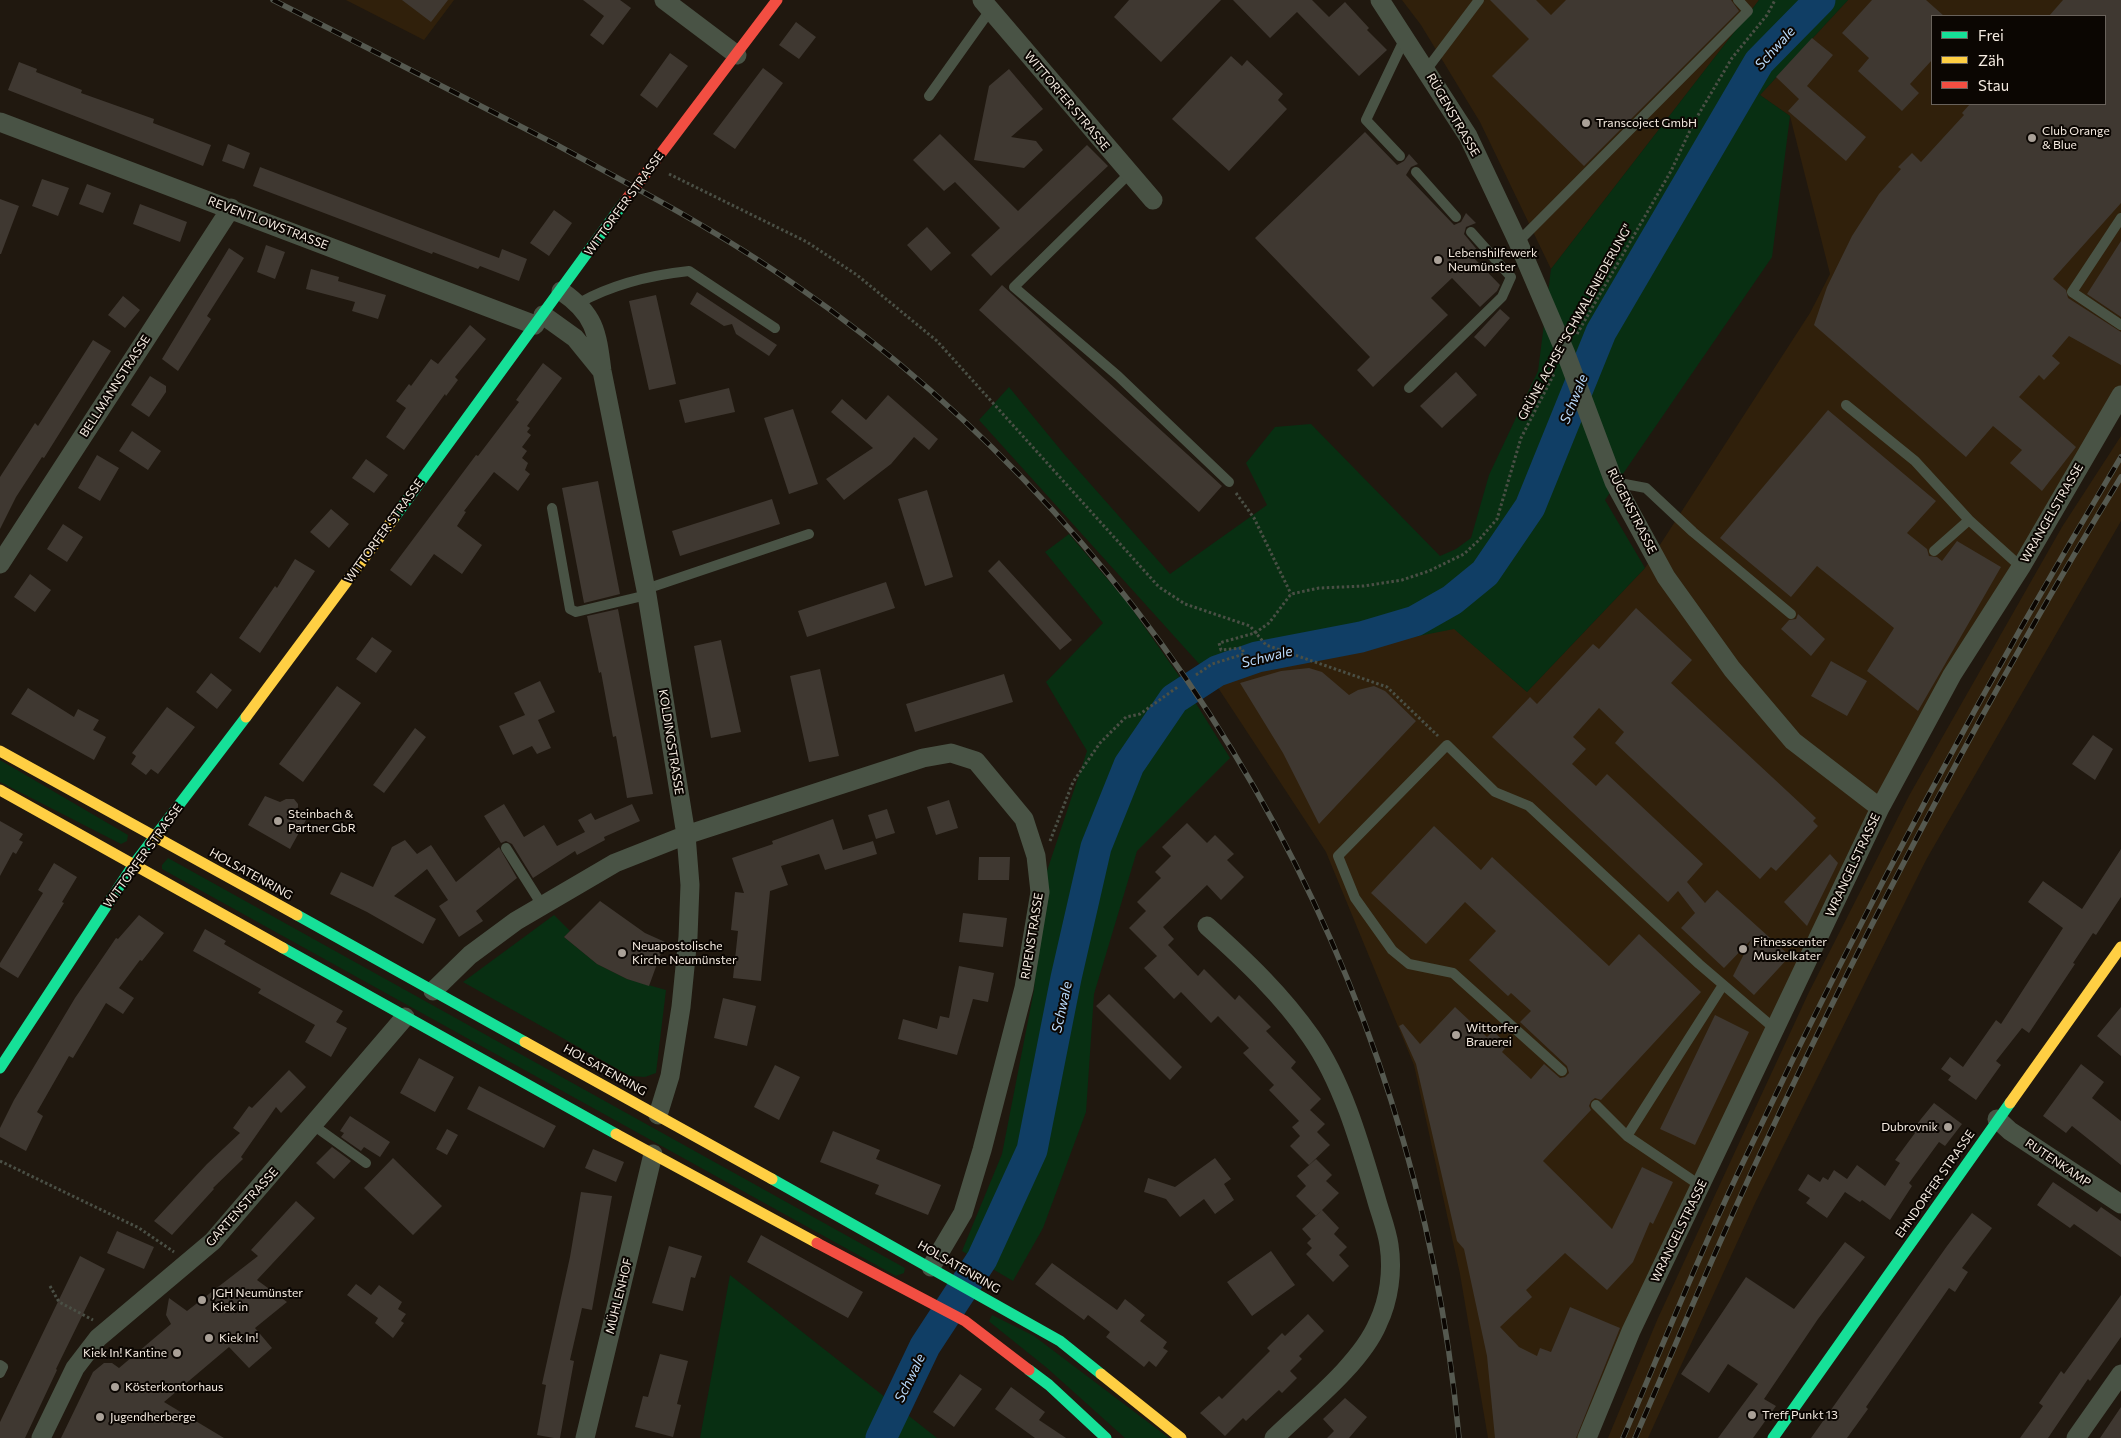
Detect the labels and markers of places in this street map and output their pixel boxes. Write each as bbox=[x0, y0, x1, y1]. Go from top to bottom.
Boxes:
place label: Transcoject GmbH bbox=[1596, 116, 1697, 130]
marker: Transcoject GmbH bbox=[1580, 117, 1592, 129]
place label: Club Orange & Blue bbox=[2042, 124, 2110, 152]
marker: Club Orange & Blue bbox=[2026, 132, 2038, 144]
place label: Lebenshilfewerk Neumünster bbox=[1448, 246, 1538, 274]
marker: Lebenshilfewerk Neumünster bbox=[1432, 254, 1444, 266]
place label: Steinbach & Partner GbR bbox=[288, 807, 356, 835]
marker: Steinbach & Partner GbR bbox=[272, 815, 284, 827]
place label: Fitnesscenter Muskelkater bbox=[1753, 935, 1827, 963]
place label: Neuapostolische Kirche Neumünster bbox=[632, 939, 737, 967]
marker: Fitnesscenter Muskelkater bbox=[1737, 943, 1749, 955]
marker: Neuapostolische Kirche Neumünster bbox=[616, 947, 628, 959]
place label: Wittorfer Brauerei bbox=[1466, 1021, 1519, 1049]
marker: Wittorfer Brauerei bbox=[1450, 1029, 1462, 1041]
place label: Dubrovnik bbox=[1881, 1120, 1938, 1134]
marker: Dubrovnik bbox=[1942, 1121, 1954, 1133]
place label: JGH Neumünster Kiek in bbox=[212, 1286, 303, 1314]
marker: JGH Neumünster Kiek in bbox=[196, 1294, 208, 1306]
place label: Kiek In! bbox=[219, 1331, 258, 1345]
marker: Kiek In! bbox=[203, 1332, 215, 1344]
place label: Kiek In! Kantine bbox=[83, 1346, 167, 1360]
marker: Kiek In! Kantine bbox=[171, 1347, 183, 1359]
place label: Kösterkontorhaus bbox=[125, 1380, 223, 1394]
marker: Kösterkontorhaus bbox=[109, 1381, 121, 1393]
place label: Treff Punkt 13 bbox=[1762, 1408, 1838, 1422]
marker: Treff Punkt 13 bbox=[1746, 1409, 1758, 1421]
place label: Jugendherberge bbox=[110, 1410, 196, 1424]
marker: Jugendherberge bbox=[94, 1411, 106, 1423]

